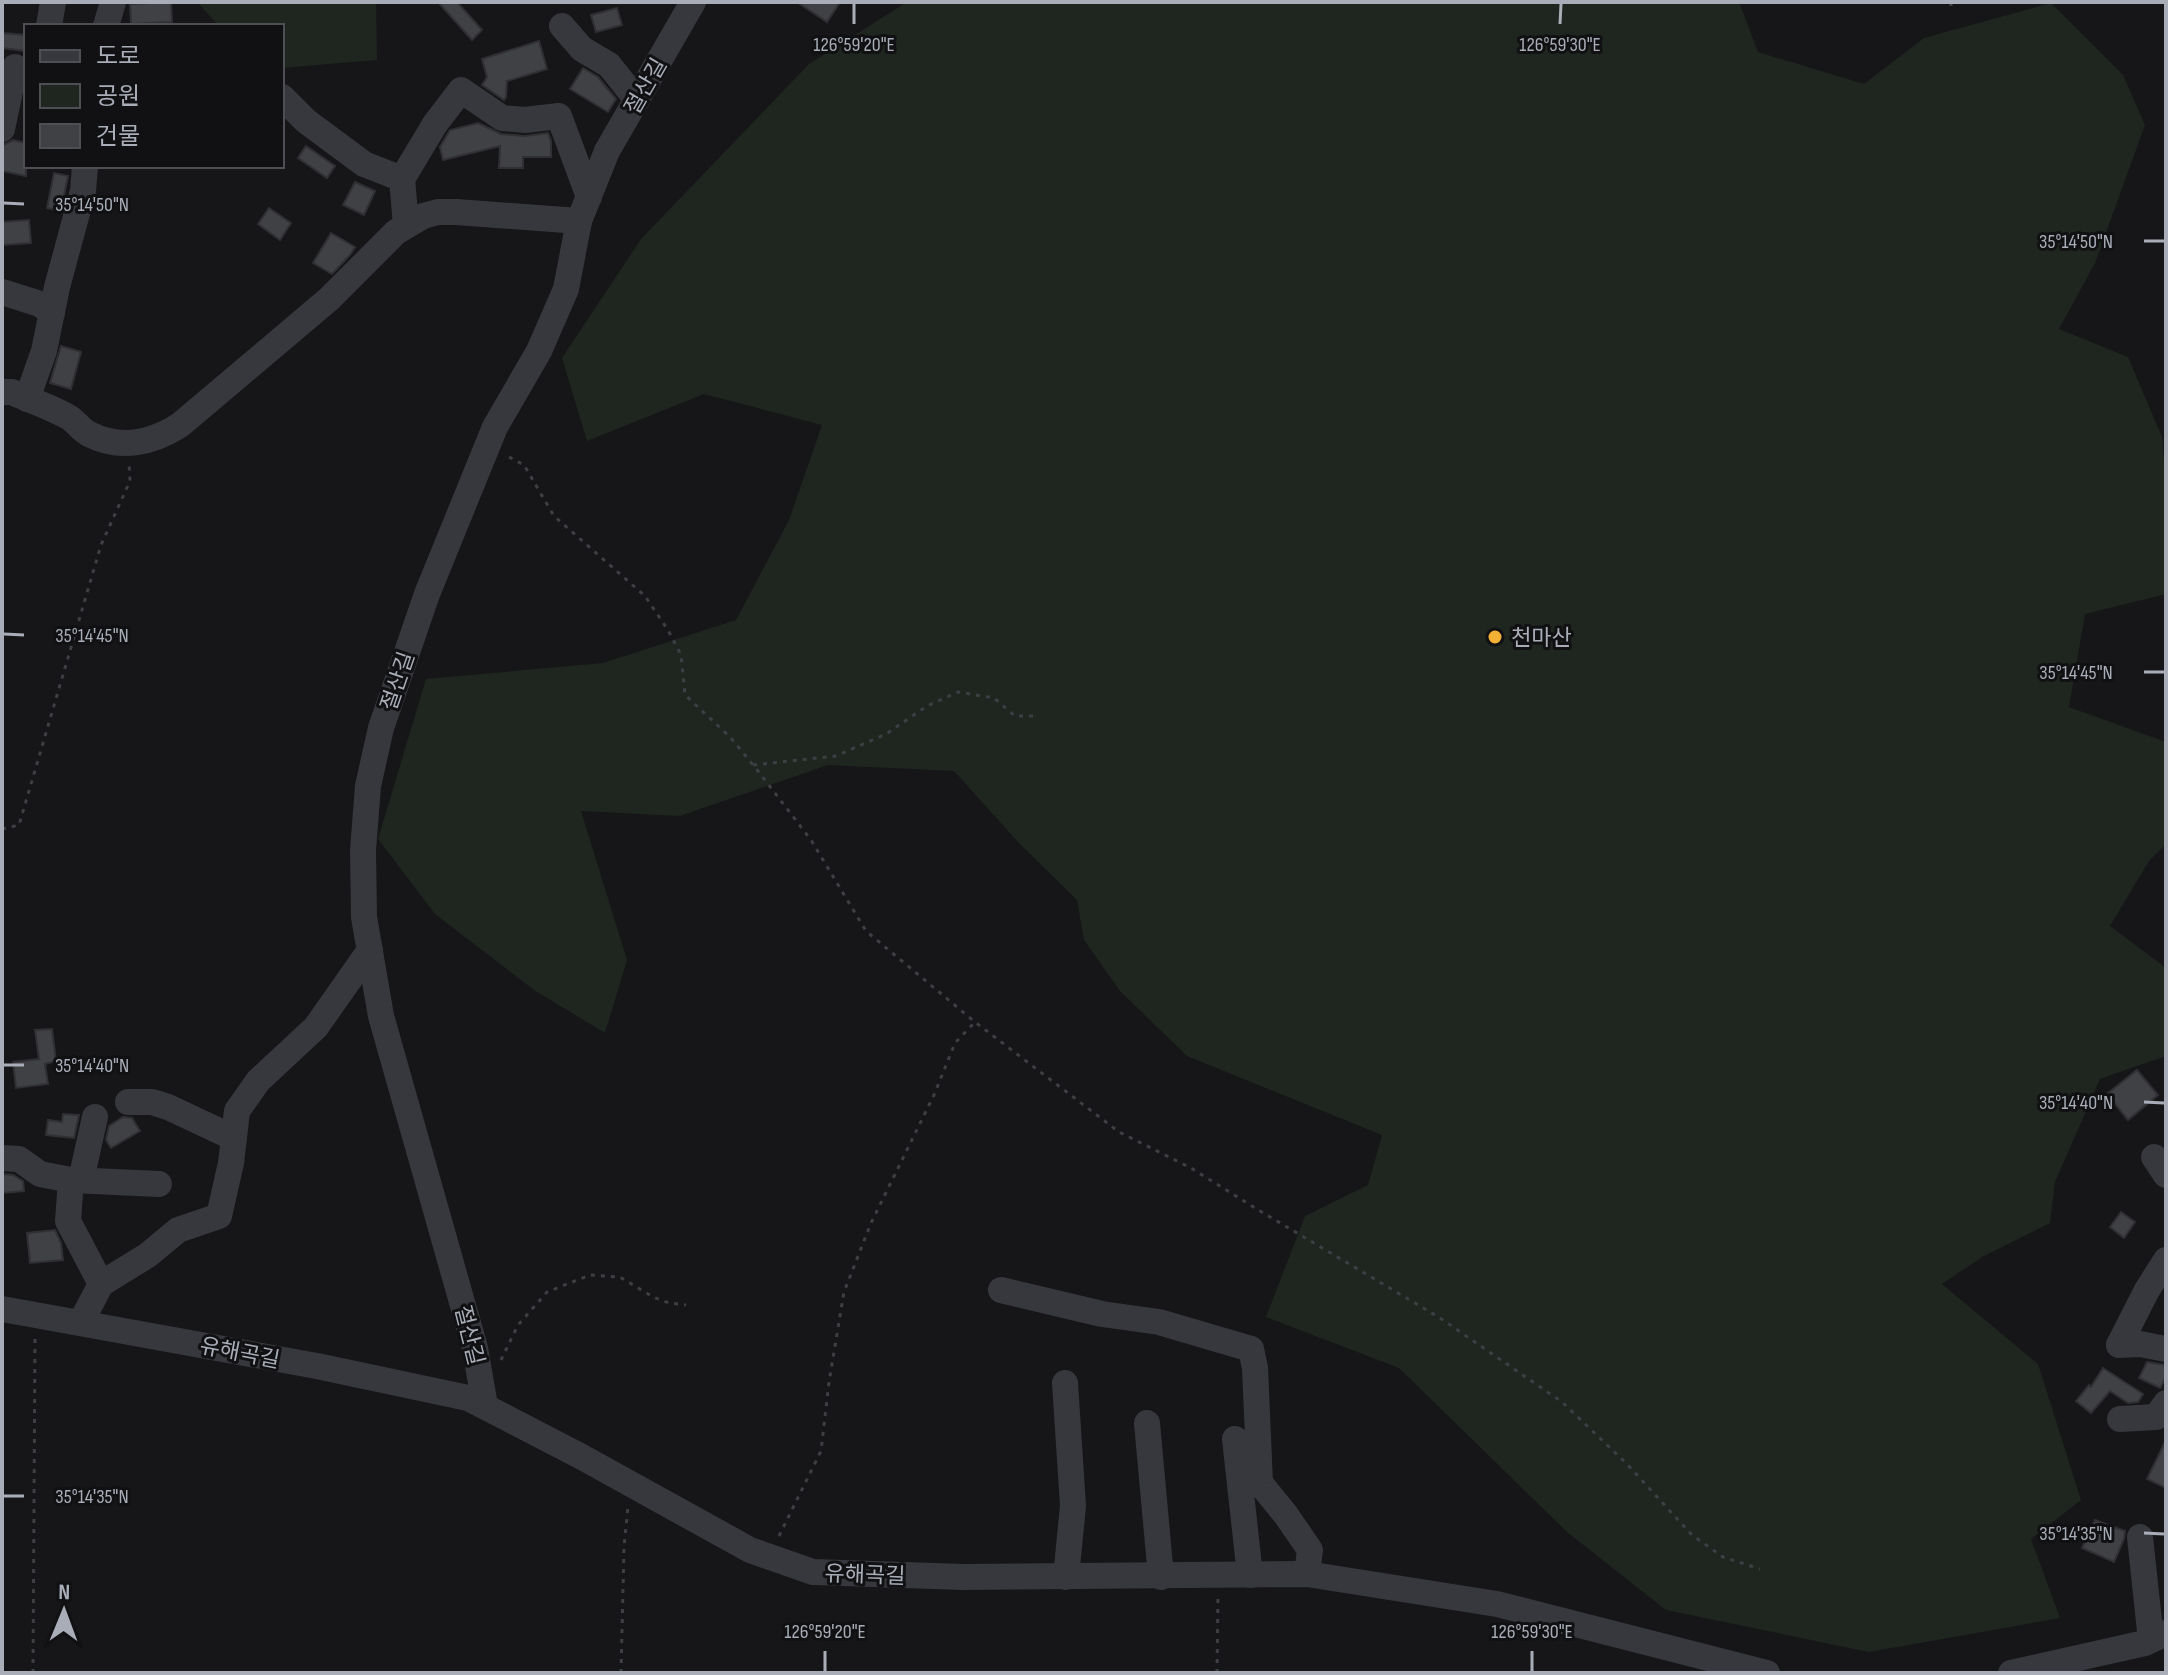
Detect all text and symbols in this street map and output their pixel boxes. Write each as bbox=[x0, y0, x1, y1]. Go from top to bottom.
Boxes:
legend bbox=[24, 24, 284, 168]
text: 126°59'20"E bbox=[813, 33, 895, 57]
text: 126°59'30"E bbox=[1519, 33, 1601, 57]
text: 도로 bbox=[96, 42, 140, 71]
street label: 절산길 bbox=[619, 54, 673, 120]
text: 공원 bbox=[96, 82, 140, 111]
text: 건물 bbox=[96, 122, 140, 151]
text: 35°14'50"N bbox=[55, 193, 129, 217]
text: 35°14'50"N bbox=[2039, 230, 2113, 254]
text: 35°14'45"N bbox=[55, 624, 129, 648]
place label: 천마산 bbox=[1511, 625, 1572, 652]
marker: 천마산 bbox=[1486, 628, 1504, 646]
street label: 절산길 bbox=[376, 648, 421, 715]
text: 35°14'45"N bbox=[2039, 661, 2113, 685]
text: 35°14'40"N bbox=[55, 1054, 129, 1078]
text: 35°14'40"N bbox=[2039, 1091, 2113, 1115]
street label: 절산길 bbox=[448, 1303, 489, 1368]
street label: 유해곡길 bbox=[197, 1332, 282, 1374]
text: 35°14'35"N bbox=[55, 1485, 129, 1509]
text: 35°14'35"N bbox=[2039, 1522, 2113, 1546]
street label: 유해곡길 bbox=[824, 1561, 906, 1590]
north arrow bbox=[24, 1571, 104, 1651]
text: N bbox=[58, 1579, 70, 1606]
text: 126°59'20"E bbox=[784, 1620, 866, 1644]
text: 126°59'30"E bbox=[1491, 1620, 1573, 1644]

